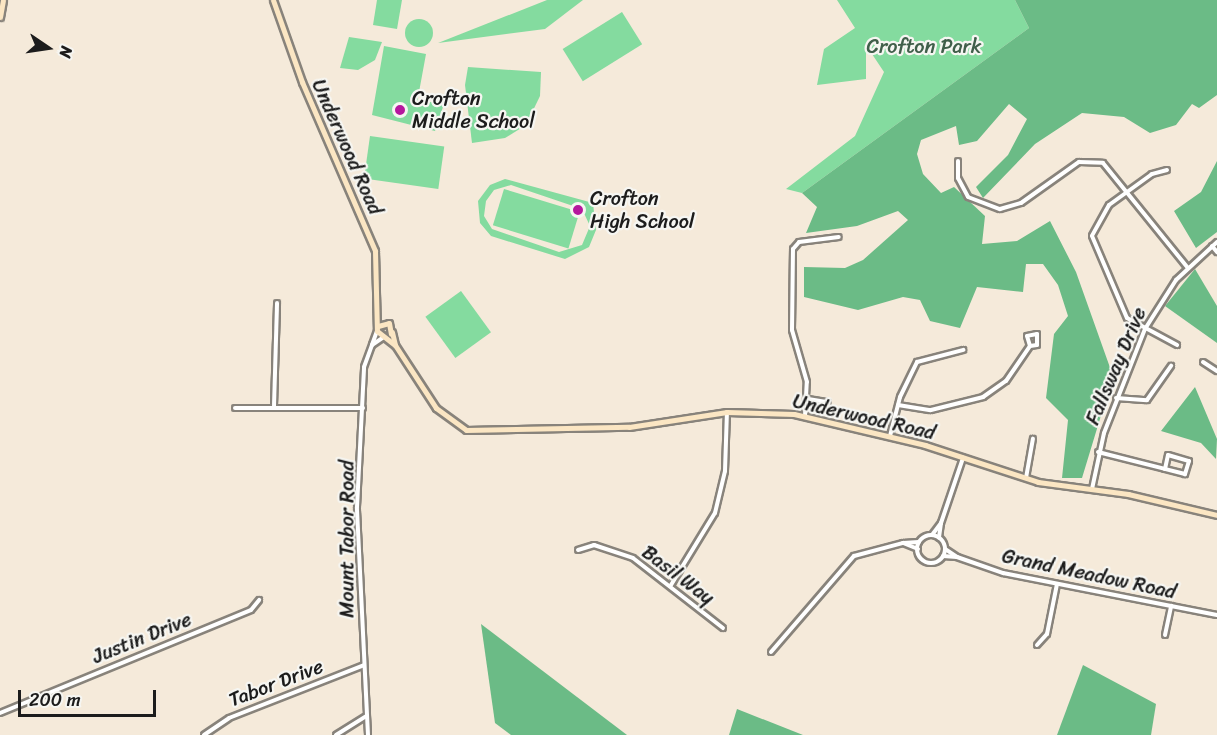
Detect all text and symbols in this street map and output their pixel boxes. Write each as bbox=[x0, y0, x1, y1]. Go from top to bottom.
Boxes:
north arrow bbox=[18, 18, 78, 78]
park label: Crofton Park bbox=[867, 34, 981, 58]
text: N bbox=[51, 43, 81, 61]
street label: Underwood Road bbox=[306, 76, 388, 218]
place label: Crofton Middle School bbox=[412, 86, 535, 133]
marker: Crofton Middle School bbox=[393, 103, 407, 117]
place label: Crofton High School bbox=[590, 186, 694, 233]
marker: Crofton High School bbox=[571, 203, 585, 217]
street label: Fallsway Drive bbox=[1080, 304, 1152, 428]
street label: Underwood Road bbox=[790, 389, 938, 445]
street label: Mount Tabor Road bbox=[335, 460, 359, 618]
street label: Basil Way bbox=[637, 540, 719, 610]
street label: Grand Meadow Road bbox=[1000, 544, 1178, 604]
street label: Justin Drive bbox=[89, 607, 195, 669]
street label: Tabor Drive bbox=[225, 654, 327, 712]
scale bar bbox=[21, 678, 159, 716]
text: 200 m bbox=[29, 684, 81, 716]

